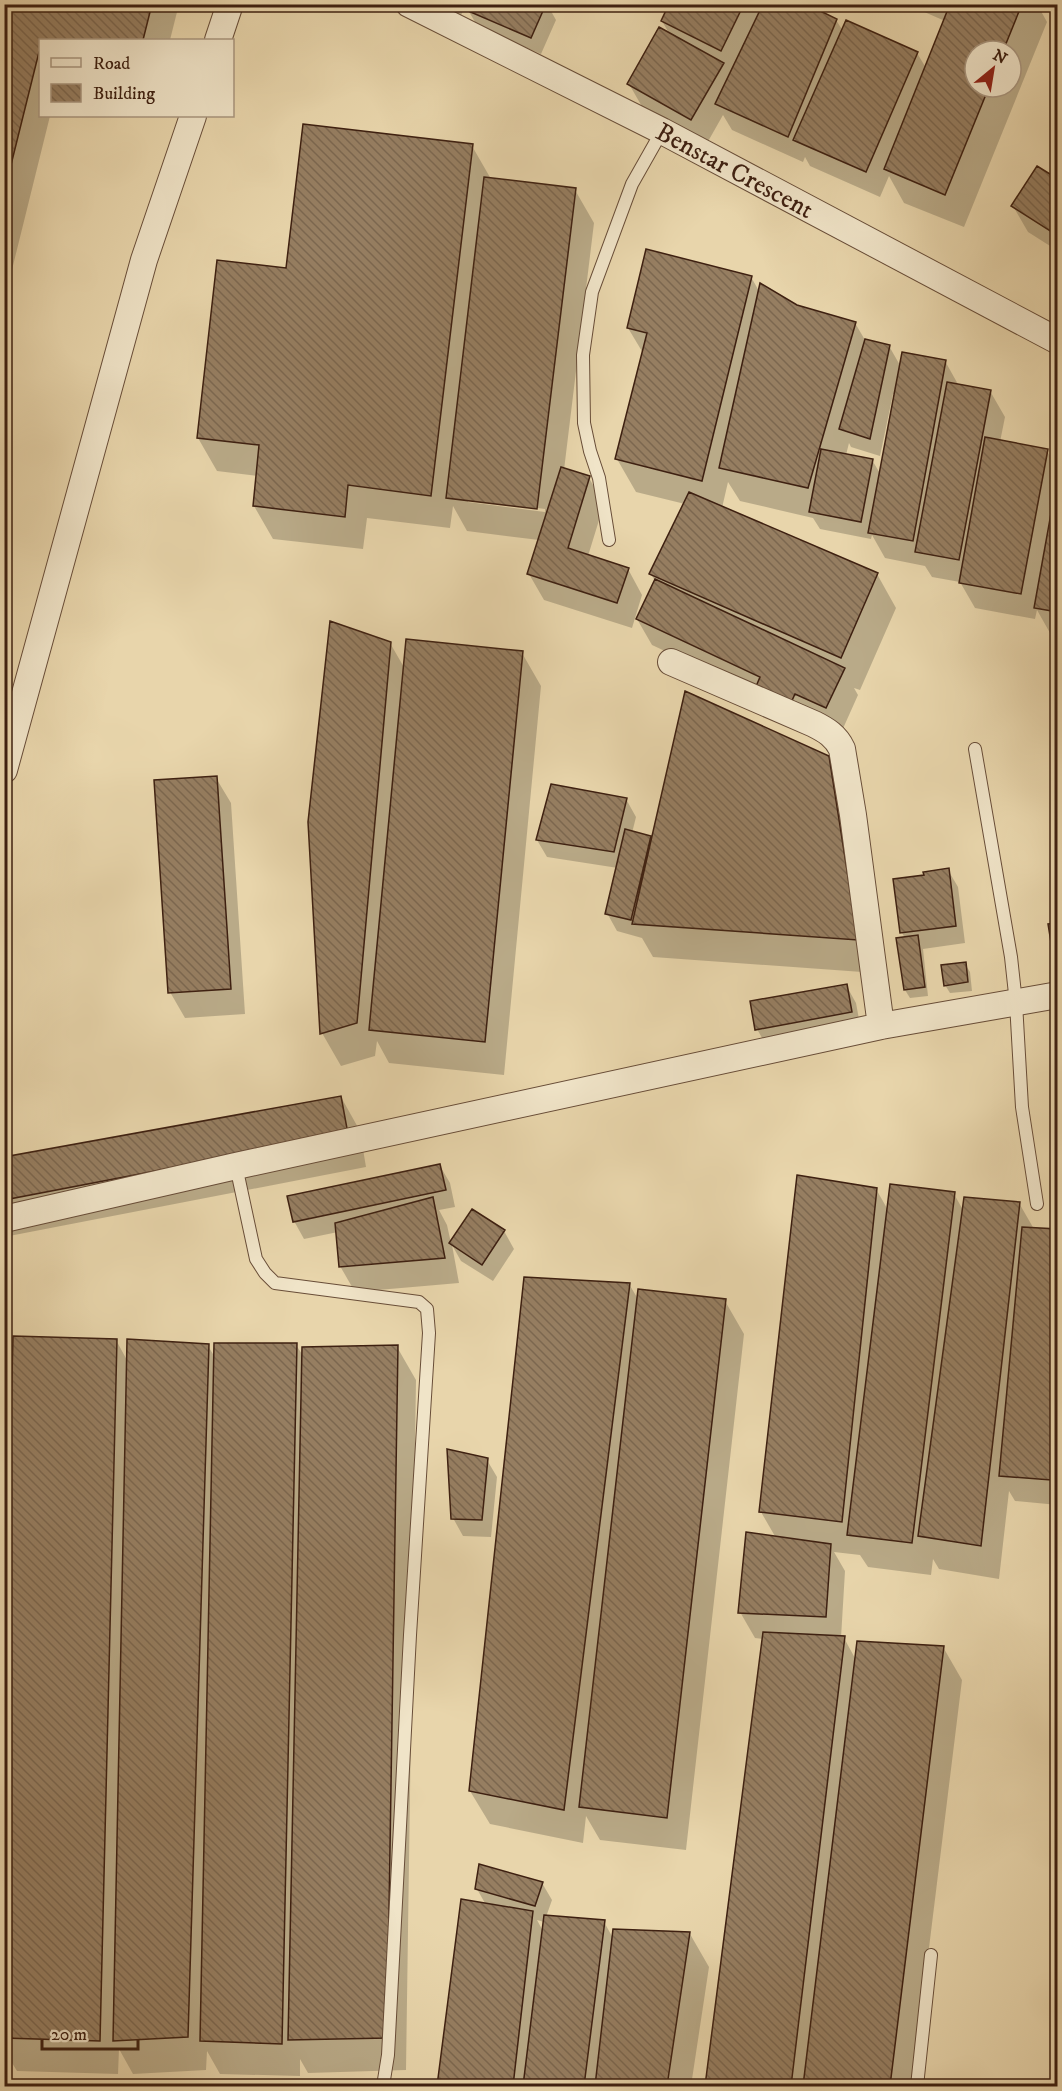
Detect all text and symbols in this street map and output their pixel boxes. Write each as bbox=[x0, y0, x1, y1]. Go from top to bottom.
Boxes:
legend bbox=[39, 39, 234, 117]
north arrow bbox=[963, 39, 1023, 99]
text: N bbox=[989, 45, 1011, 69]
text: Road bbox=[93, 53, 130, 75]
text: Building bbox=[93, 83, 155, 105]
street label: Benstar Crescent bbox=[650, 116, 819, 227]
scale bar bbox=[42, 2013, 138, 2051]
text: 20 m bbox=[51, 2024, 87, 2046]

